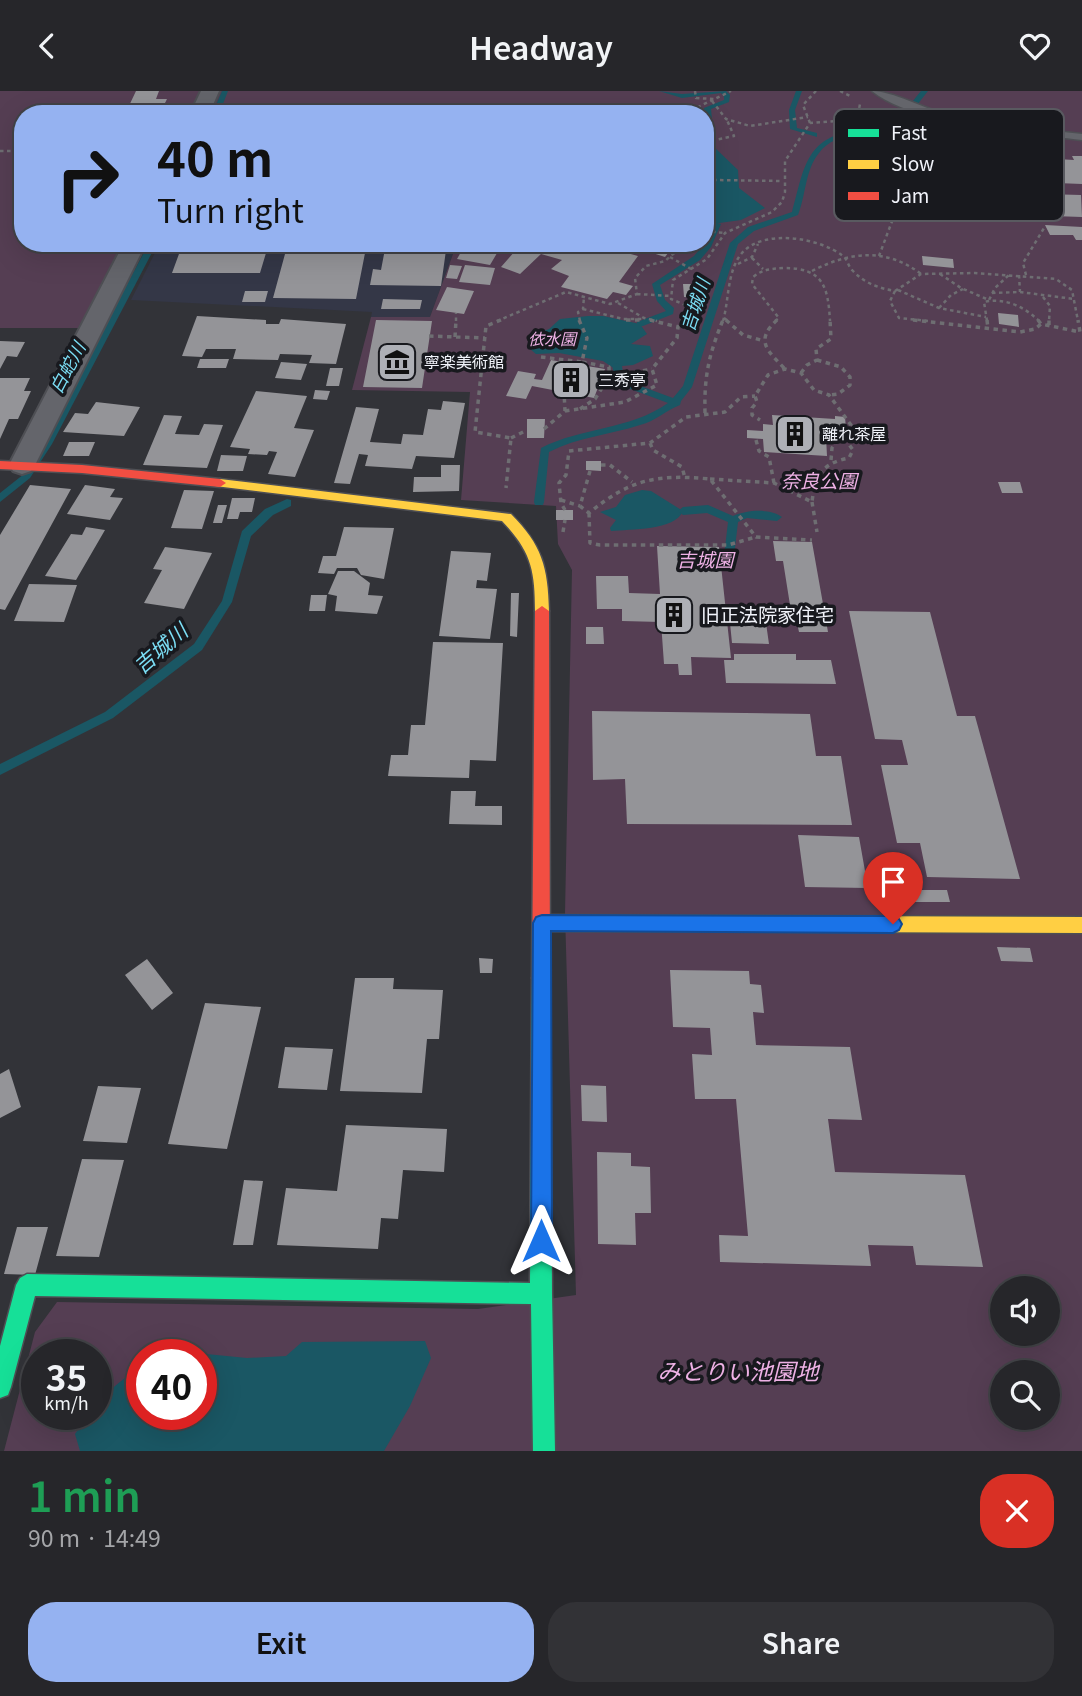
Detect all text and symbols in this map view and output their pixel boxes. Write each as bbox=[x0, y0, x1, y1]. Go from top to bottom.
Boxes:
text: Headway bbox=[469, 23, 613, 69]
icon: back bbox=[28, 27, 66, 65]
icon: heart bbox=[1016, 27, 1054, 65]
legend bbox=[834, 109, 1064, 221]
text: Fast bbox=[891, 118, 927, 145]
text: 40 m bbox=[157, 120, 273, 191]
icon: right bbox=[42, 133, 133, 224]
text: Slow bbox=[891, 149, 934, 176]
text: Jam bbox=[891, 181, 929, 208]
text: Turn right bbox=[157, 186, 304, 232]
water label: 吉城川 bbox=[673, 273, 715, 334]
park label: 依水園 bbox=[528, 326, 578, 350]
water label: 白蛇川 bbox=[42, 335, 91, 397]
museum icon: 寧楽美術館 bbox=[376, 341, 418, 383]
place label: 寧楽美術館 bbox=[424, 349, 504, 373]
building icon: 三秀亭 bbox=[550, 359, 592, 401]
place label: 三秀亭 bbox=[598, 367, 646, 391]
building icon: 離れ茶屋 bbox=[774, 413, 816, 455]
place label: 離れ茶屋 bbox=[822, 421, 886, 445]
park label: 奈良公園 bbox=[781, 466, 860, 493]
park label: 吉城園 bbox=[676, 545, 736, 572]
building icon: 旧正法院家住宅 bbox=[653, 594, 695, 636]
place label: 旧正法院家住宅 bbox=[701, 600, 834, 627]
water label: 吉城川 bbox=[126, 614, 195, 679]
pin bbox=[863, 852, 923, 924]
icon: arrive bbox=[874, 863, 912, 901]
position arrow bbox=[504, 1204, 578, 1278]
map controls bbox=[990, 1276, 1060, 1430]
button: sound bbox=[990, 1276, 1060, 1346]
speed limit sign: 40 bbox=[126, 1339, 217, 1430]
text: 35 bbox=[46, 1350, 87, 1401]
park label: みとりい池園地 bbox=[658, 1353, 821, 1387]
button: search bbox=[990, 1360, 1060, 1430]
text: km/h bbox=[44, 1389, 89, 1415]
text: 1 min bbox=[28, 1463, 141, 1524]
button: close bbox=[980, 1474, 1054, 1548]
text: 90 m · 14:49 bbox=[28, 1520, 161, 1554]
button: Exit bbox=[28, 1602, 534, 1682]
button: Share bbox=[548, 1602, 1054, 1682]

